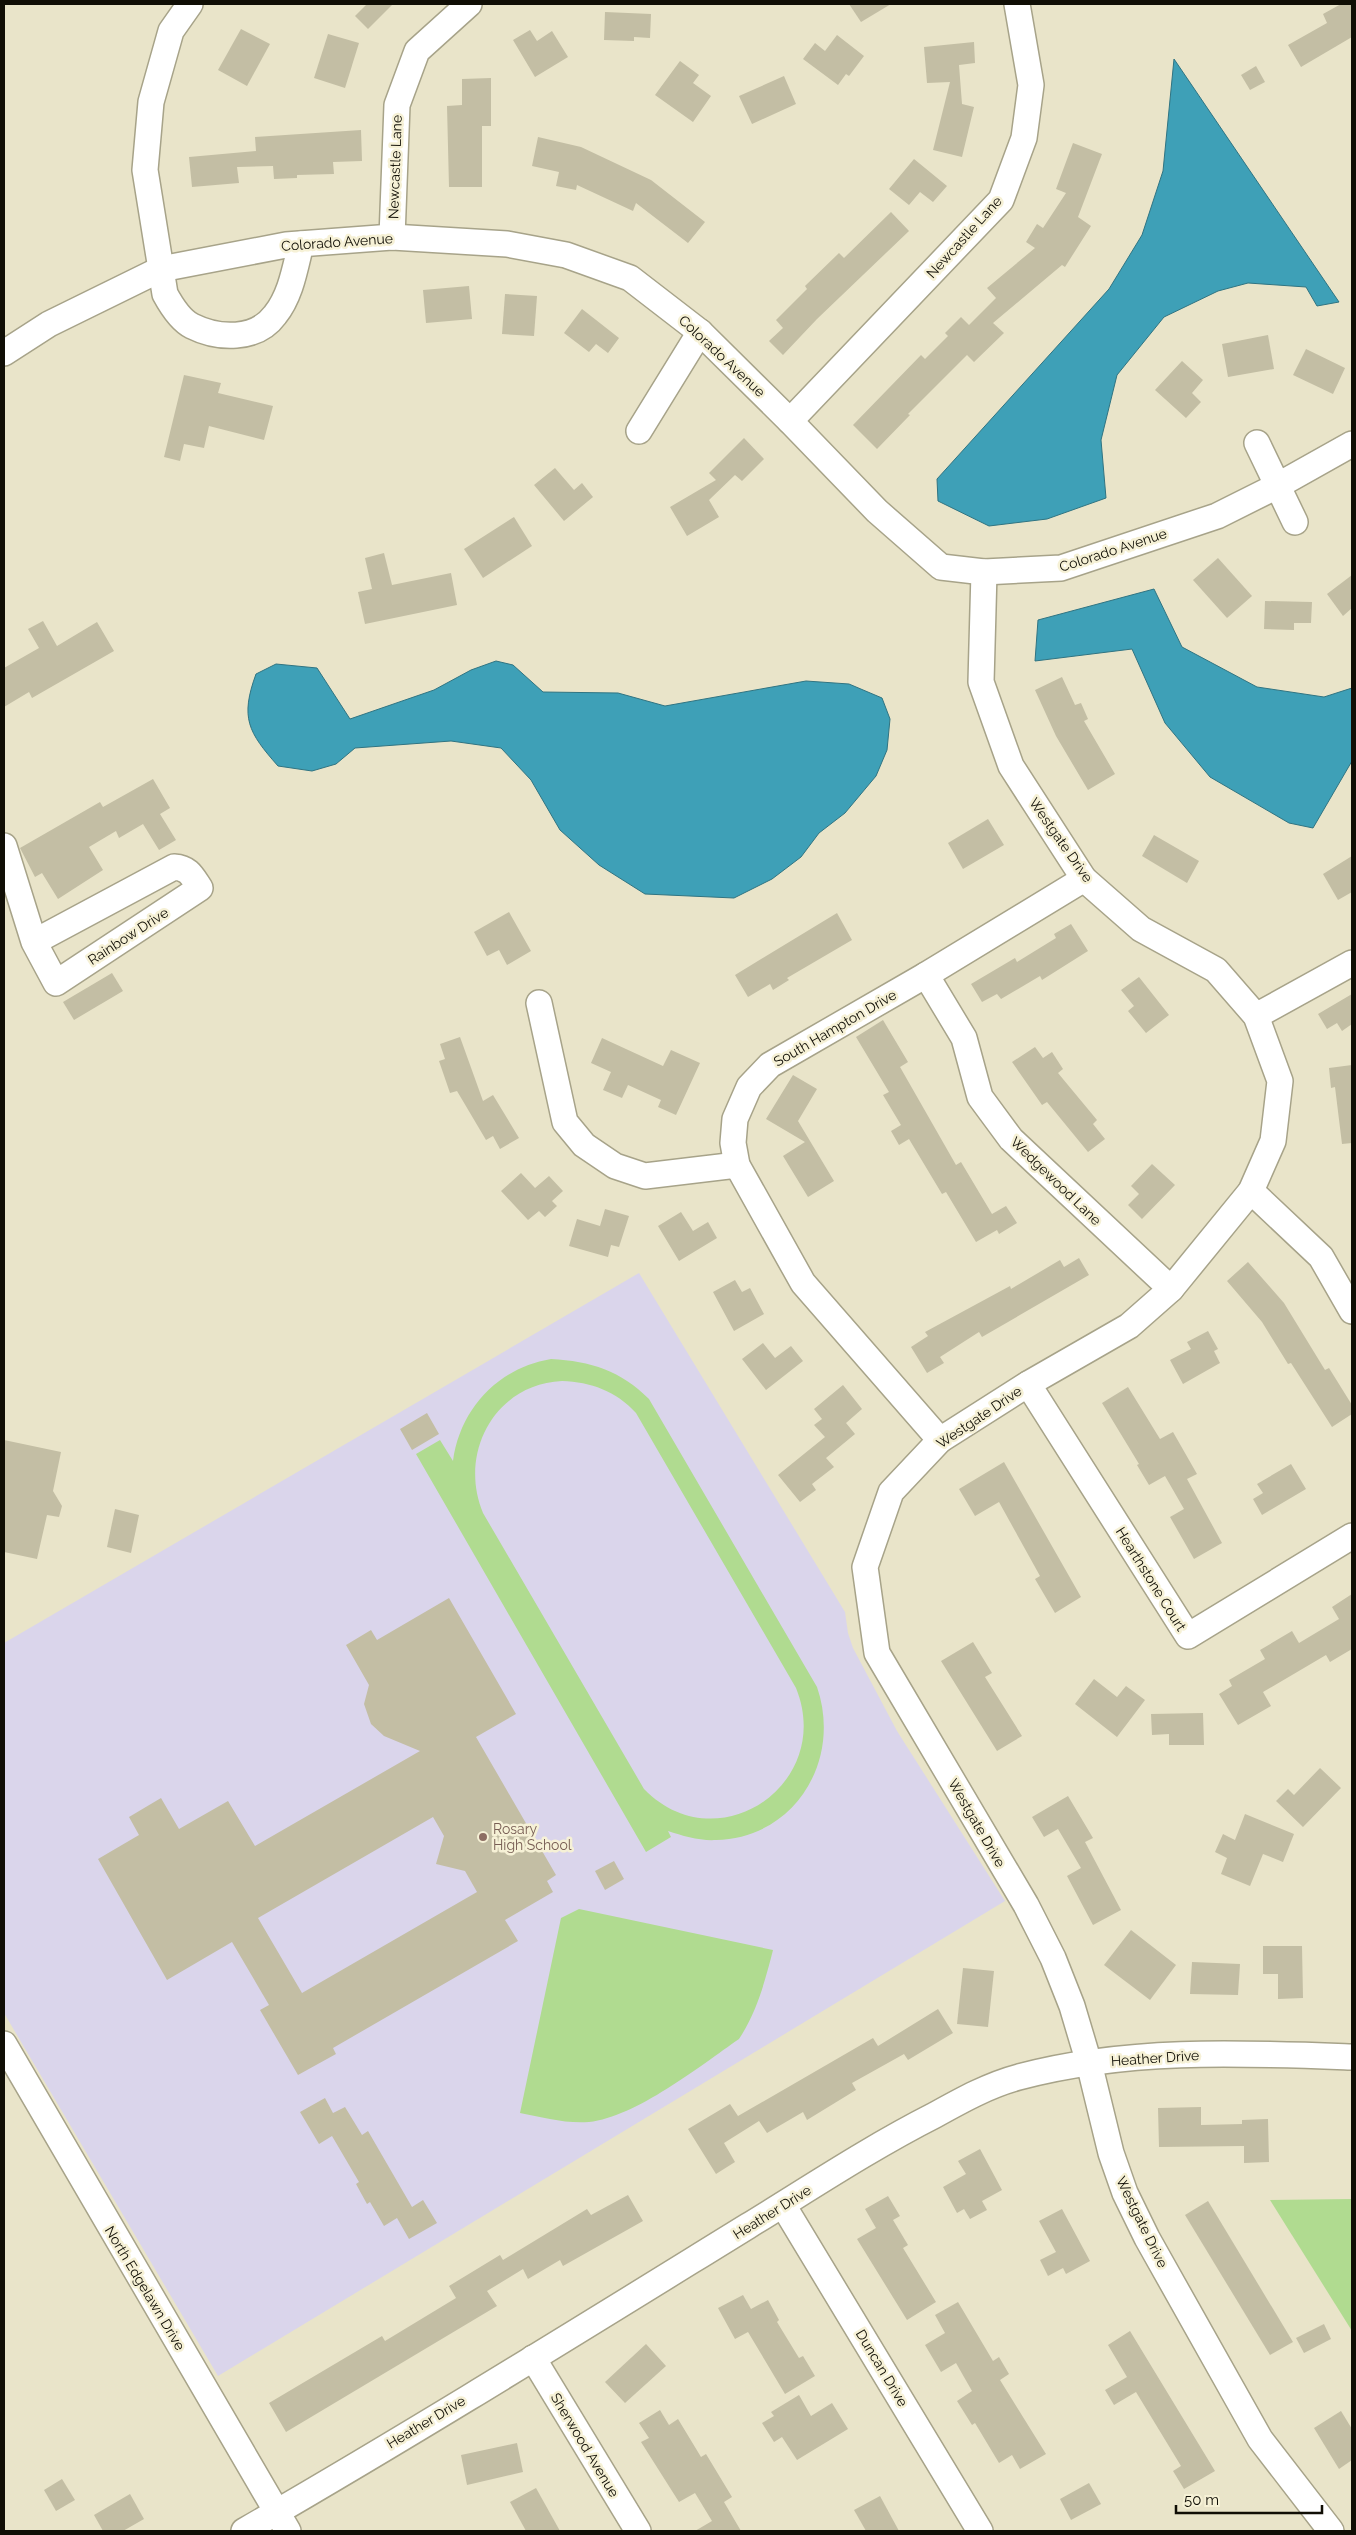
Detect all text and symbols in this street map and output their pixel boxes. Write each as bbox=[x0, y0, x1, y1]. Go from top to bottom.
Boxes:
street label: Newcastle Lane bbox=[385, 115, 405, 219]
street label: Newcastle Lane bbox=[923, 193, 1005, 281]
street label: Colorado Avenue bbox=[281, 230, 393, 254]
street label: Colorado Avenue bbox=[676, 312, 768, 400]
street label: Colorado Avenue bbox=[1057, 525, 1169, 575]
street label: Westgate Drive bbox=[1026, 795, 1096, 885]
street label: Rainbow Drive bbox=[85, 904, 171, 968]
street label: South Hampton Drive bbox=[771, 986, 899, 1070]
street label: Wedgewood Lane bbox=[1007, 1134, 1105, 1228]
street label: Westgate Drive bbox=[933, 1383, 1025, 1451]
street label: Hearthstone Court bbox=[1113, 1524, 1190, 1634]
street label: Westgate Drive bbox=[945, 1776, 1009, 1870]
place label: Rosary High School bbox=[493, 1821, 572, 1853]
marker: Rosary High School bbox=[477, 1831, 489, 1843]
street label: Heather Drive bbox=[1110, 2047, 1200, 2069]
street label: Westgate Drive bbox=[1113, 2174, 1171, 2270]
street label: Heather Drive bbox=[730, 2182, 814, 2242]
street label: North Edgelawn Drive bbox=[102, 2223, 188, 2353]
street label: Duncan Drive bbox=[853, 2327, 911, 2409]
street label: Sherwood Avenue bbox=[548, 2390, 622, 2500]
street label: Heather Drive bbox=[384, 2392, 468, 2452]
scale bar bbox=[1176, 2482, 1322, 2514]
text: 50 m bbox=[1184, 2491, 1219, 2509]

